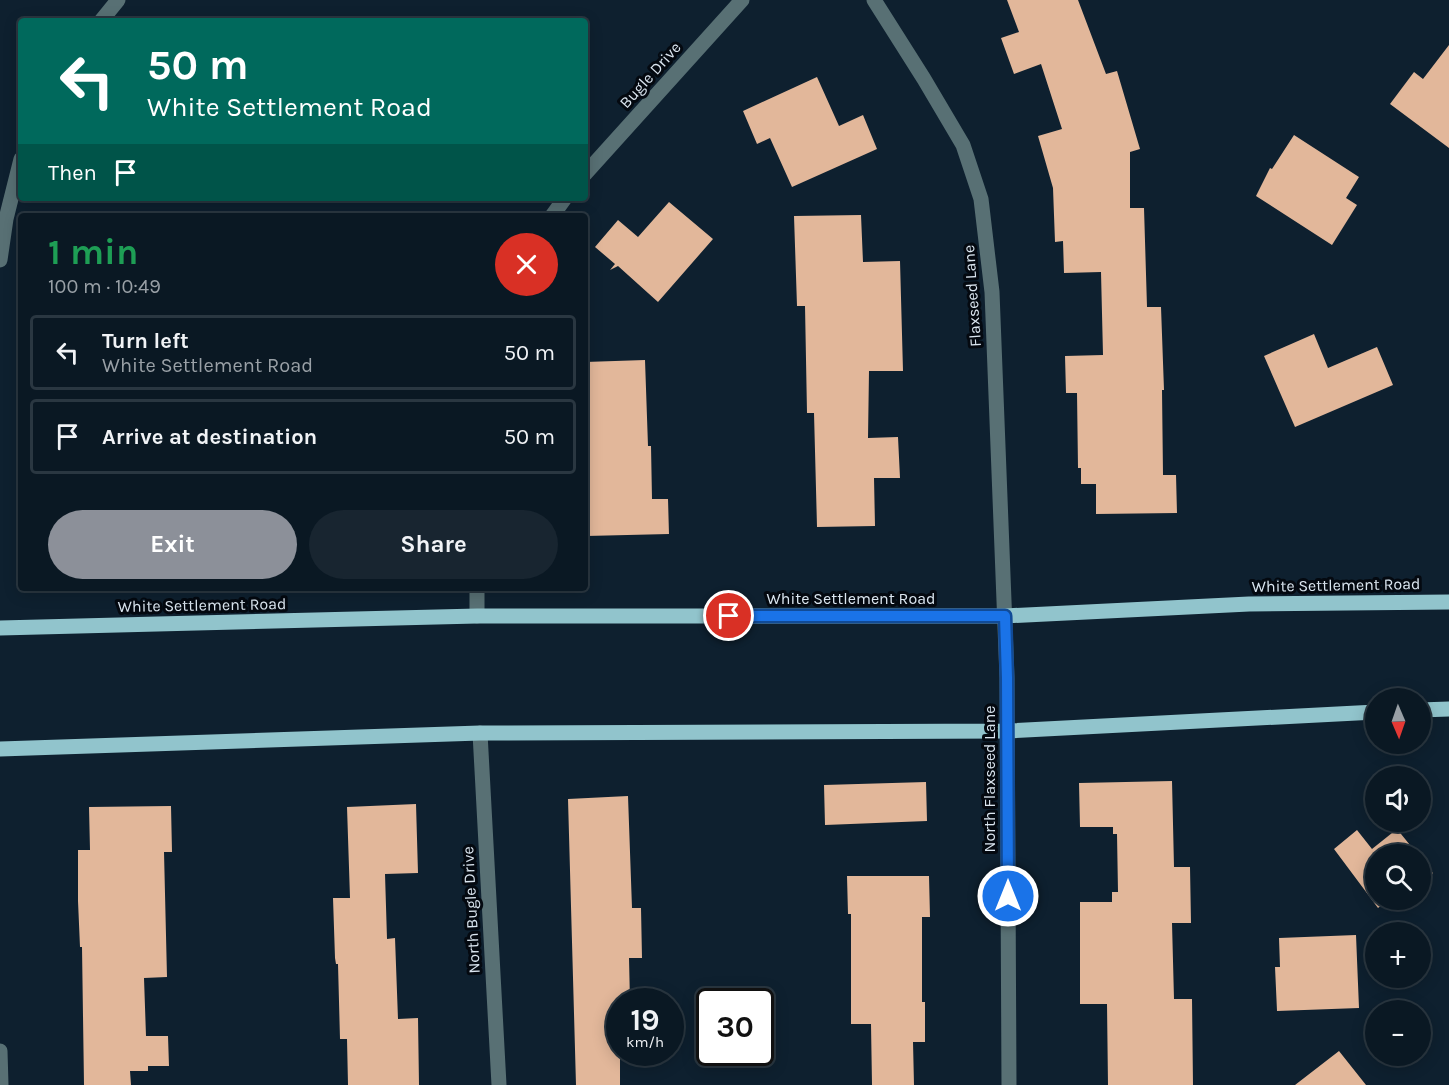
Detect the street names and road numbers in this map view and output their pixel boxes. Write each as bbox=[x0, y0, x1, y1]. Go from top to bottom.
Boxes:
street label: Bugle Drive bbox=[615, 38, 685, 112]
street label: Flaxseed Lane bbox=[959, 244, 985, 348]
street label: White Settlement Road bbox=[1251, 574, 1421, 596]
street label: White Settlement Road bbox=[767, 589, 935, 608]
street label: White Settlement Road bbox=[117, 594, 287, 616]
street label: North Flaxseed Lane bbox=[980, 705, 999, 853]
street label: North Bugle Drive bbox=[458, 846, 484, 974]

